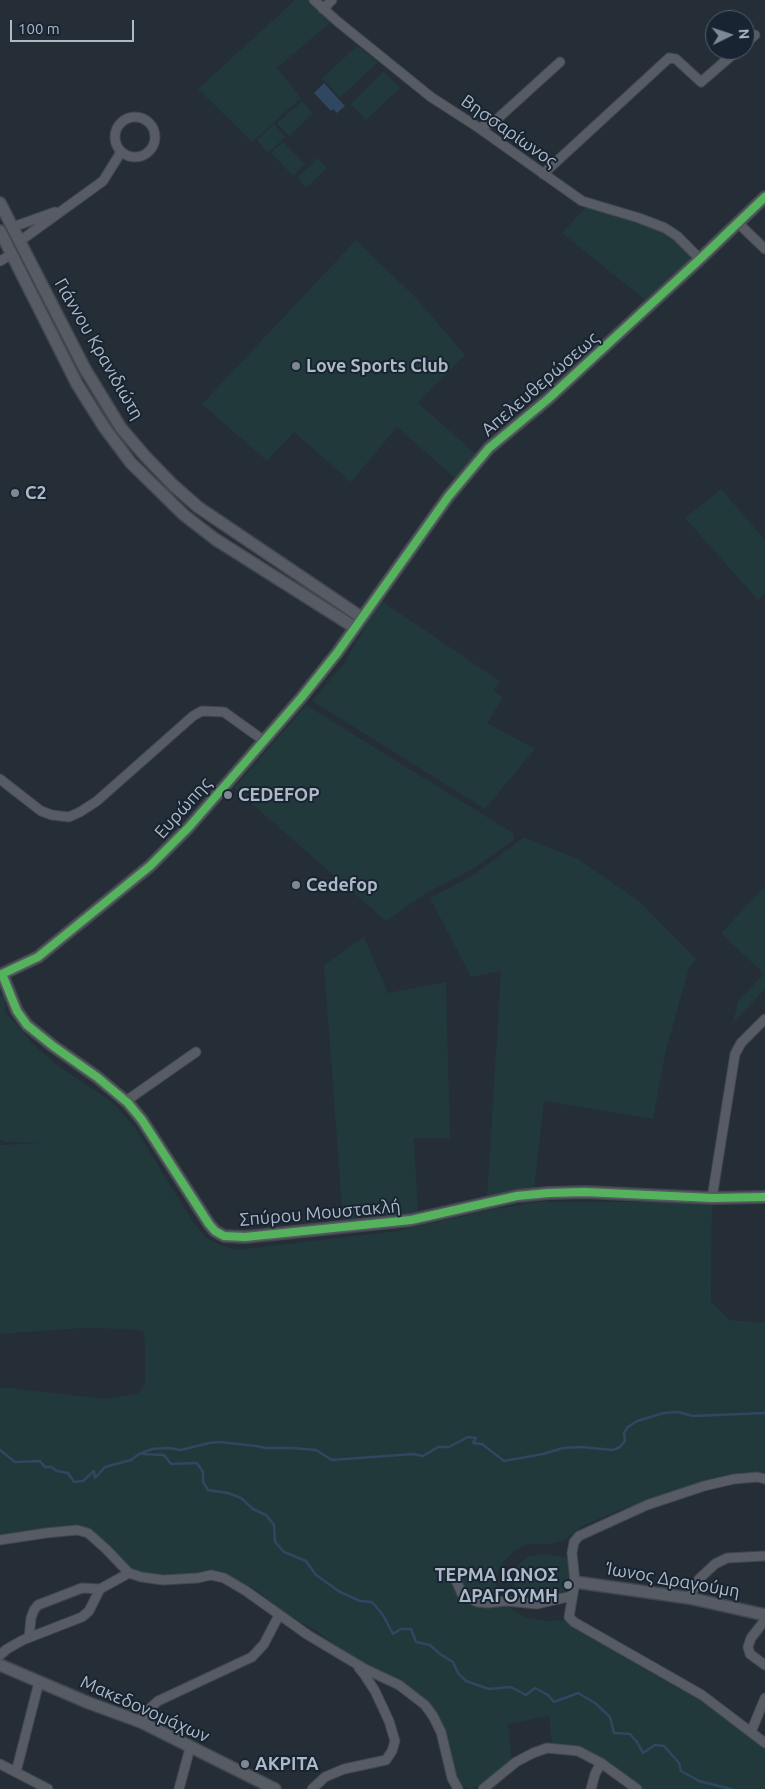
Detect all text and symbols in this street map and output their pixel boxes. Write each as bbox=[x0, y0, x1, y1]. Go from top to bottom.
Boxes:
scale bar bbox=[12, 10, 136, 42]
north arrow bbox=[705, 10, 755, 60]
text: 100 m bbox=[18, 20, 60, 37]
text: N bbox=[736, 28, 752, 40]
street label: Βησσαρίωνος bbox=[457, 90, 561, 172]
street label: Γιάννου Κρανιδιώτη bbox=[50, 274, 148, 424]
street label: Απελευθερώσεως bbox=[477, 327, 603, 441]
place label: Love Sports Club bbox=[306, 355, 449, 377]
marker: Love Sports Club bbox=[290, 360, 302, 372]
place label: C2 bbox=[25, 482, 47, 504]
marker: C2 bbox=[9, 487, 21, 499]
street label: Ευρώπης bbox=[150, 773, 216, 843]
place label: CEDEFOP bbox=[238, 784, 320, 806]
marker: CEDEFOP bbox=[222, 789, 234, 801]
place label: Cedefop bbox=[306, 874, 378, 896]
marker: Cedefop bbox=[290, 879, 302, 891]
street label: Σπύρου Μουστακλή bbox=[239, 1195, 401, 1231]
street label: Ίωνος Δραγούμη bbox=[604, 1558, 742, 1602]
place label: ΤΕΡΜΑ ΙΩΝΟΣ ΔΡΑΓΟΥΜΗ bbox=[435, 1564, 558, 1606]
marker: ΤΕΡΜΑ ΙΩΝΟΣ ΔΡΑΓΟΥΜΗ bbox=[562, 1579, 574, 1591]
street label: Μακεδονομάχων bbox=[77, 1671, 213, 1747]
place label: ΑΚΡΙΤΑ bbox=[255, 1753, 319, 1775]
marker: ΑΚΡΙΤΑ bbox=[239, 1758, 251, 1770]

